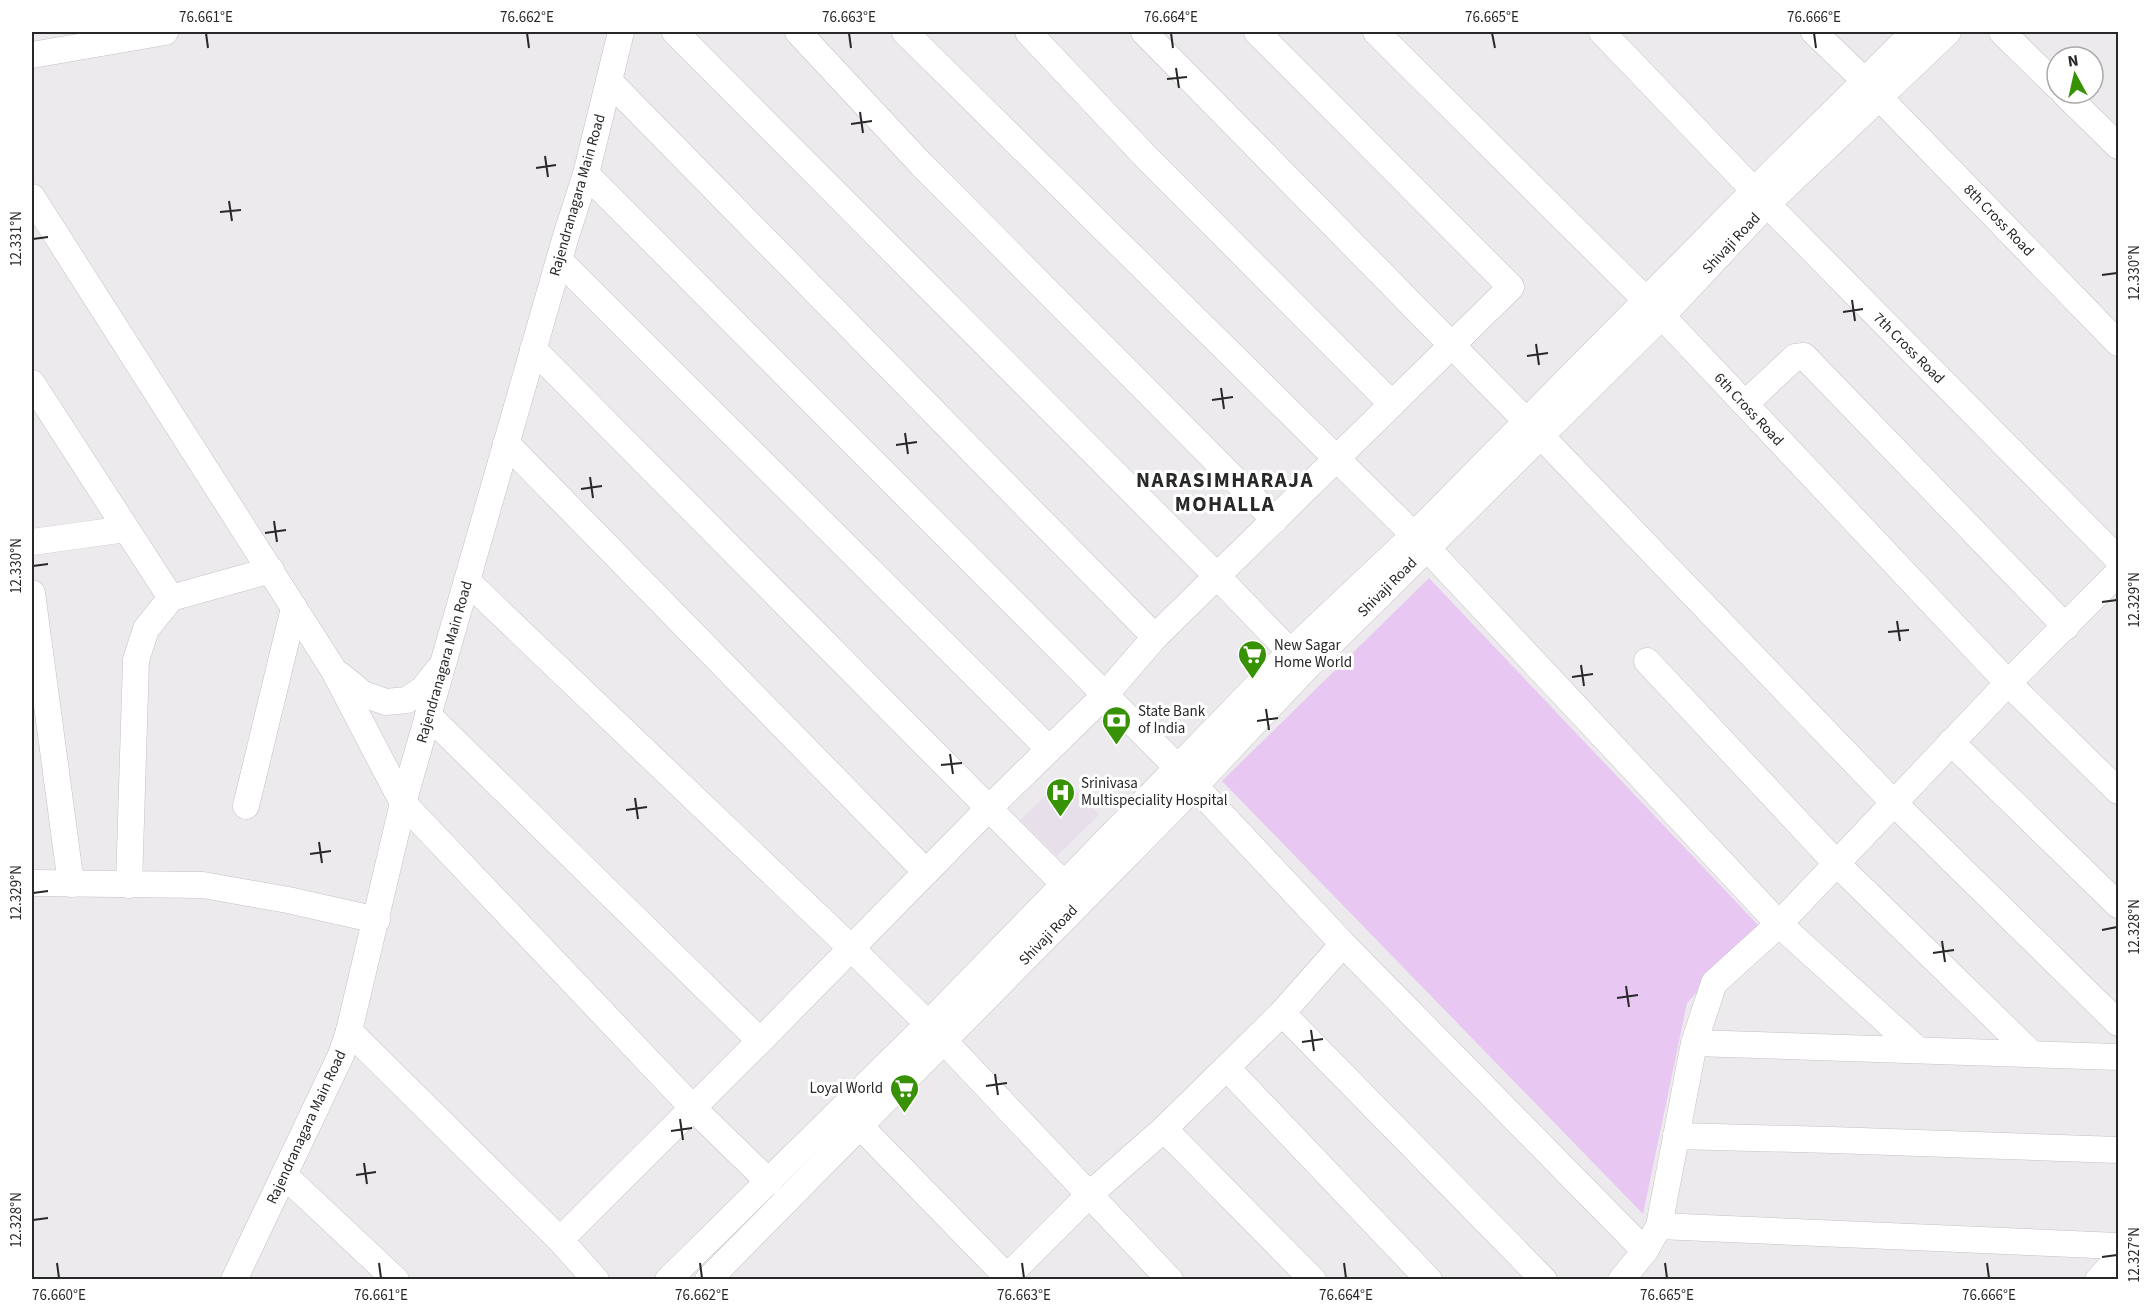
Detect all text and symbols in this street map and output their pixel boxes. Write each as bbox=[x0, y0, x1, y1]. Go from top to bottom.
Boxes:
text: 76.661°E bbox=[179, 7, 233, 28]
text: 76.662°E bbox=[500, 7, 554, 28]
text: 76.663°E bbox=[822, 7, 876, 28]
text: 76.664°E bbox=[1144, 7, 1198, 28]
text: 76.665°E bbox=[1465, 7, 1519, 28]
text: 76.666°E bbox=[1787, 7, 1841, 28]
north arrow bbox=[2045, 45, 2105, 105]
text: N bbox=[2066, 50, 2080, 73]
street label: Rajendranagara Main Road bbox=[544, 112, 611, 279]
street label: 8th Cross Road bbox=[1959, 180, 2039, 261]
street label: Shivaji Road bbox=[1698, 208, 1765, 279]
text: 12.331°N bbox=[6, 211, 27, 267]
text: 12.330°N bbox=[2124, 245, 2145, 301]
street label: 7th Cross Road bbox=[1868, 308, 1949, 389]
street label: 6th Cross Road bbox=[1709, 368, 1788, 451]
district label: NARASIMHARAJA MOHALLA bbox=[1136, 465, 1314, 519]
text: 12.330°N bbox=[6, 538, 27, 594]
street label: Shivaji Road bbox=[1353, 553, 1422, 622]
text: 12.329°N bbox=[2124, 572, 2145, 628]
street label: Rajendranagara Main Road bbox=[411, 579, 478, 746]
place label: New Sagar Home World bbox=[1274, 635, 1352, 673]
supermarket icon: New Sagar Home World bbox=[1237, 638, 1269, 680]
place label: State Bank of India bbox=[1138, 701, 1206, 739]
bank icon: State Bank of India bbox=[1101, 704, 1133, 746]
place label: Srinivasa Multispeciality Hospital bbox=[1081, 773, 1228, 811]
hospital icon: Srinivasa Multispeciality Hospital bbox=[1044, 776, 1076, 818]
text: 12.329°N bbox=[6, 865, 27, 921]
text: 12.328°N bbox=[2124, 899, 2145, 955]
street label: Shivaji Road bbox=[1014, 900, 1083, 970]
street label: Rajendranagara Main Road bbox=[261, 1047, 351, 1208]
supermarket icon: Loyal World bbox=[888, 1072, 920, 1114]
place label: Loyal World bbox=[809, 1078, 883, 1099]
text: 12.328°N bbox=[6, 1192, 27, 1248]
text: 12.327°N bbox=[2124, 1227, 2145, 1283]
text: 76.660°E bbox=[32, 1285, 86, 1306]
text: 76.661°E bbox=[354, 1285, 408, 1306]
text: 76.662°E bbox=[675, 1285, 729, 1306]
text: 76.663°E bbox=[997, 1285, 1051, 1306]
text: 76.664°E bbox=[1319, 1285, 1373, 1306]
text: 76.665°E bbox=[1640, 1285, 1694, 1306]
text: 76.666°E bbox=[1962, 1285, 2016, 1306]

